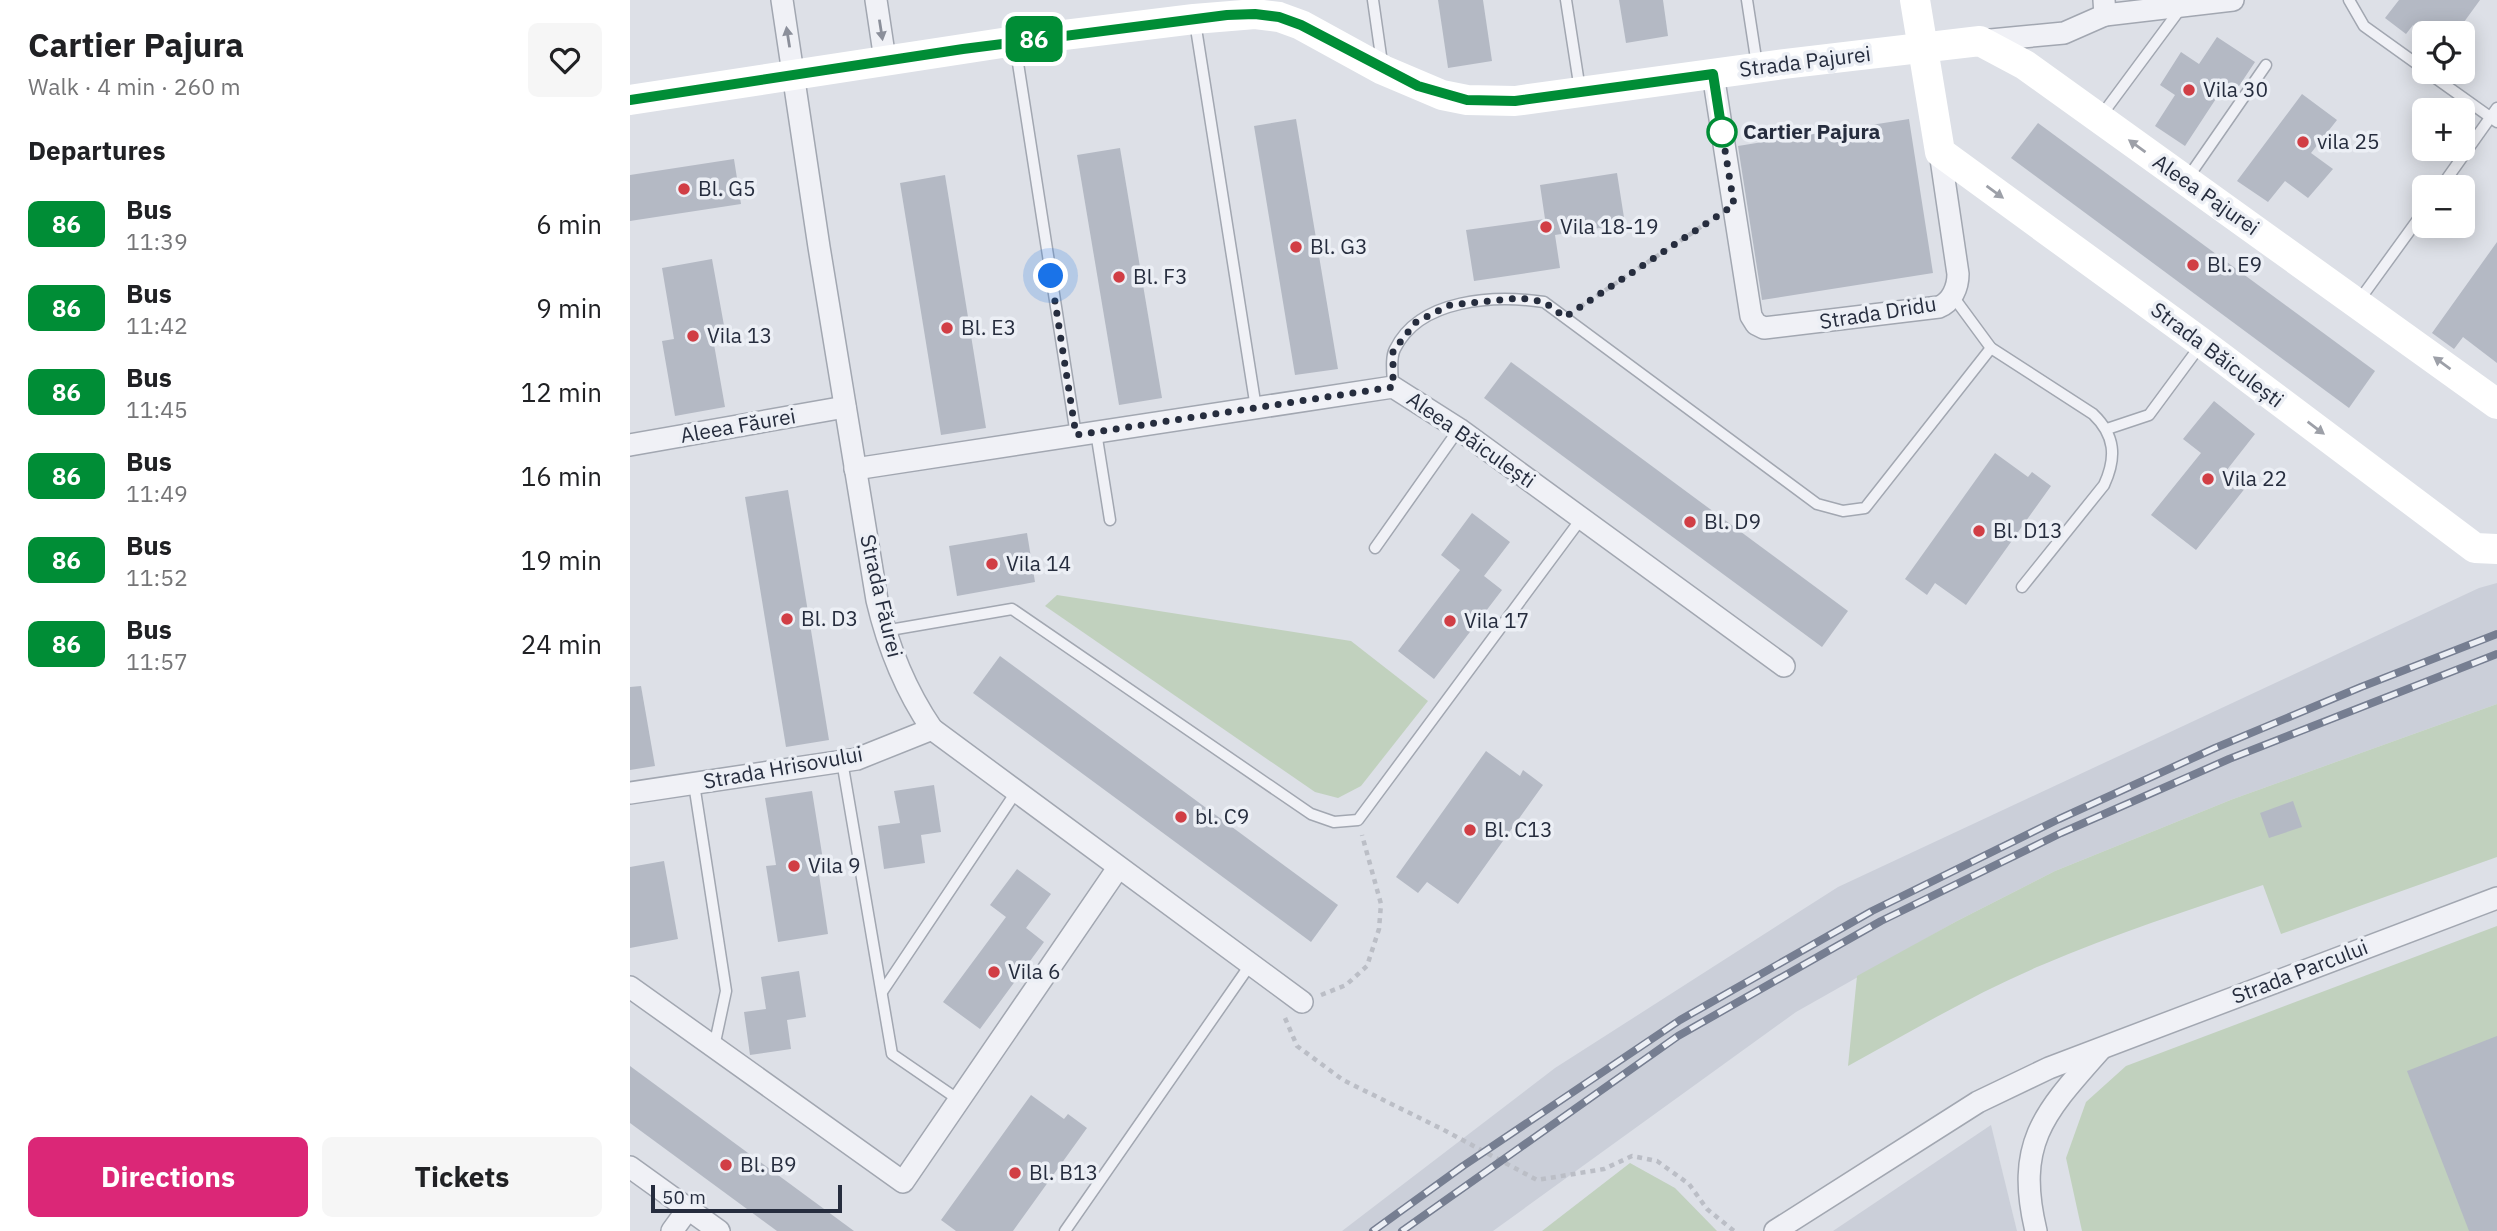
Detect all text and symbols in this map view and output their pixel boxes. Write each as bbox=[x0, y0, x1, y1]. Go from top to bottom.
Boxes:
line badge: 86 bbox=[1002, 16, 1066, 62]
one-way arrow bbox=[876, 19, 887, 41]
map controls bbox=[2412, 21, 2475, 238]
button: locate bbox=[2412, 21, 2475, 84]
text: Cartier Pajura bbox=[28, 23, 244, 66]
button: heart bbox=[528, 23, 602, 97]
text: 86 bbox=[1020, 23, 1048, 55]
one-way arrow bbox=[782, 26, 793, 48]
street label: Strada Pajurei bbox=[1738, 39, 1872, 83]
text: Walk · 4 min · 260 m bbox=[28, 71, 241, 101]
place label: Vila 30 bbox=[2203, 75, 2268, 103]
marker: Vila 30 bbox=[2181, 82, 2197, 98]
button: + bbox=[2412, 98, 2475, 161]
marker: Cartier Pajura bbox=[1707, 117, 1737, 147]
place label: Cartier Pajura bbox=[1743, 117, 1881, 145]
place label: vila 25 bbox=[2317, 127, 2380, 155]
text: Departures bbox=[28, 133, 166, 167]
marker: vila 25 bbox=[2295, 134, 2311, 150]
one-way arrow bbox=[2128, 139, 2146, 153]
street label: Aleea Pajurei bbox=[2148, 147, 2265, 241]
place label: Bl. G5 bbox=[698, 174, 756, 202]
button: − bbox=[2412, 175, 2475, 238]
marker: Bl. G5 bbox=[676, 181, 692, 197]
one-way arrow bbox=[1986, 185, 2004, 199]
text: Bus bbox=[126, 192, 172, 226]
text: 6 min bbox=[536, 207, 602, 241]
text: 86 bbox=[52, 208, 81, 240]
place label: Vila 18-19 bbox=[1560, 212, 1659, 240]
marker: Vila 18-19 bbox=[1538, 219, 1554, 235]
text: 11:39 bbox=[126, 226, 188, 256]
place label: Bl. G3 bbox=[1310, 232, 1368, 260]
marker: Bl. G3 bbox=[1288, 239, 1304, 255]
place label: Bl. E9 bbox=[2207, 250, 2262, 278]
marker: Bl. E9 bbox=[2185, 257, 2201, 273]
your location bbox=[1033, 258, 1068, 293]
place label: Bl. F3 bbox=[1133, 262, 1188, 290]
marker: Bl. F3 bbox=[1111, 269, 1127, 285]
text: Bus bbox=[126, 276, 172, 310]
street label: Strada Dridu bbox=[1817, 289, 1938, 335]
text: 9 min bbox=[536, 291, 602, 325]
text: 86 bbox=[52, 292, 81, 324]
street label: Strada Băiculești bbox=[2146, 295, 2290, 413]
text: 11:42 bbox=[126, 310, 188, 340]
place label: Bl. E3 bbox=[961, 313, 1016, 341]
marker: Bl. E3 bbox=[939, 320, 955, 336]
place label: Vila 13 bbox=[707, 321, 772, 349]
marker: Vila 13 bbox=[685, 328, 701, 344]
one-way arrow bbox=[2433, 357, 2451, 371]
text: Bus bbox=[126, 360, 172, 394]
text: 12 min bbox=[521, 375, 602, 409]
text: 86 bbox=[52, 376, 81, 408]
street label: Aleea Băiculești bbox=[1402, 384, 1541, 494]
text: 11:45 bbox=[126, 394, 188, 424]
street label: Aleea Făurei bbox=[678, 401, 798, 449]
one-way arrow bbox=[2307, 421, 2325, 435]
text: Bus bbox=[126, 444, 172, 478]
text: 16 min bbox=[521, 459, 602, 493]
text: 86 bbox=[52, 460, 81, 492]
place label: Vila 22 bbox=[2222, 464, 2287, 492]
marker: Vila 22 bbox=[2200, 471, 2216, 487]
text: 11:49 bbox=[126, 478, 188, 508]
place label: Bl. D9 bbox=[1704, 507, 1761, 535]
marker: Bl. D9 bbox=[1682, 514, 1698, 530]
place label: Bl. D13 bbox=[1993, 516, 2063, 544]
marker: Bl. D13 bbox=[1971, 523, 1987, 539]
text: Bus bbox=[126, 528, 172, 562]
street label: Strada Făurei bbox=[854, 532, 910, 660]
text: 19 min bbox=[521, 543, 602, 577]
text: 86 bbox=[52, 544, 81, 576]
place label: Vila 14 bbox=[1006, 549, 1071, 577]
marker: Vila 14 bbox=[984, 556, 1000, 572]
text: 11:52 bbox=[126, 562, 188, 592]
place label: Bl. D3 bbox=[801, 604, 858, 632]
place label: Vila 17 bbox=[1464, 606, 1529, 634]
marker: Bl. D3 bbox=[779, 611, 795, 627]
text: Bus bbox=[126, 612, 172, 646]
marker: Vila 17 bbox=[1442, 613, 1458, 629]
text: 24 min bbox=[521, 627, 602, 661]
text: 86 bbox=[52, 628, 81, 660]
text: 11:57 bbox=[126, 646, 188, 676]
street label: Strada Hrisovului bbox=[701, 739, 865, 795]
place label: bl. C9 bbox=[1195, 802, 1249, 830]
marker: bl. C9 bbox=[1173, 809, 1189, 825]
place label: Bl. C13 bbox=[1484, 815, 1553, 843]
marker: Bl. C13 bbox=[1462, 822, 1478, 838]
place label: Vila 9 bbox=[808, 851, 861, 879]
marker: Vila 9 bbox=[786, 858, 802, 874]
street label: Strada Parcului bbox=[2228, 932, 2372, 1010]
place label: Vila 6 bbox=[1008, 957, 1061, 985]
marker: Vila 6 bbox=[986, 964, 1002, 980]
button: Directions bbox=[28, 1137, 308, 1217]
button: Tickets bbox=[322, 1137, 602, 1217]
place label: Bl. B9 bbox=[740, 1150, 797, 1178]
marker: Bl. B9 bbox=[718, 1157, 734, 1173]
place label: Bl. B13 bbox=[1029, 1158, 1098, 1186]
marker: Bl. B13 bbox=[1007, 1165, 1023, 1181]
scale bar bbox=[651, 1182, 842, 1214]
text: 50 m bbox=[662, 1185, 706, 1209]

